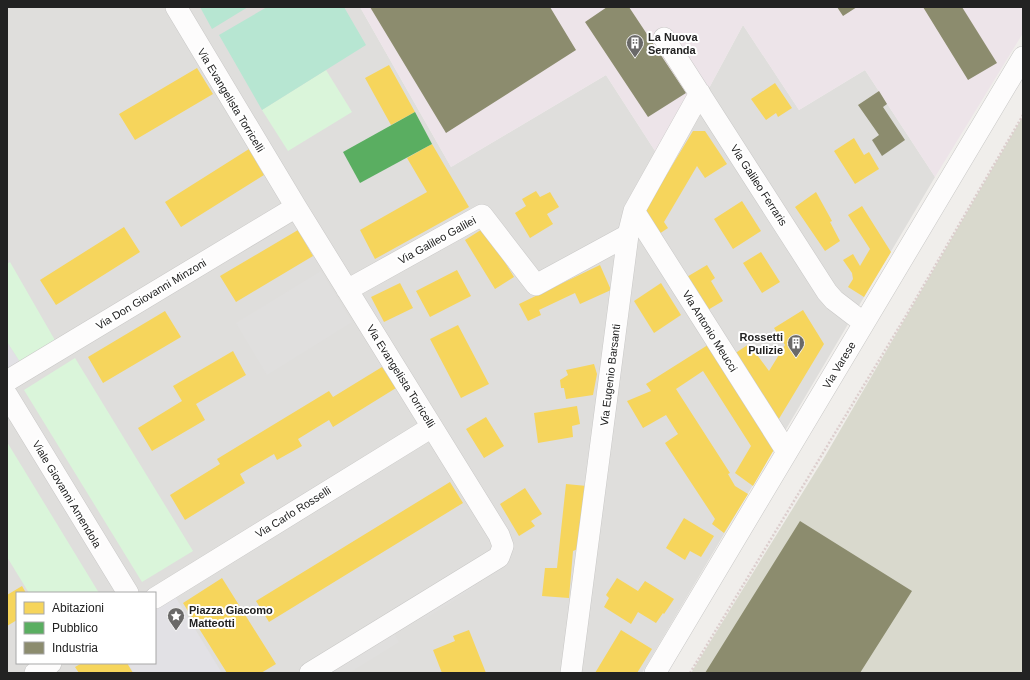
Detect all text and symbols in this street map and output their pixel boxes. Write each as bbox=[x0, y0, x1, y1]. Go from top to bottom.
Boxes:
place label: La Nuova Serranda bbox=[648, 31, 698, 56]
building icon: La Nuova Serranda bbox=[625, 33, 645, 58]
street label: Via Evangelista Torricelli bbox=[195, 46, 267, 154]
street label: Via Galileo Ferraris bbox=[728, 142, 790, 228]
street label: Via Galileo Galilei bbox=[396, 214, 478, 266]
street label: Via Don Giovanni Minzoni bbox=[94, 256, 208, 332]
street label: Via Antonio Meucci bbox=[680, 288, 740, 374]
street label: Via Evangelista Torricelli bbox=[364, 322, 438, 430]
street label: Via Eugenio Barsanti bbox=[598, 323, 622, 427]
place label: Rossetti Pulizie bbox=[740, 331, 783, 356]
building icon: Rossetti Pulizie bbox=[786, 333, 806, 358]
street label: Via Varese bbox=[820, 339, 858, 391]
street label: Viale Giovanni Amendola bbox=[30, 438, 104, 550]
street label: Via Carlo Rosselli bbox=[253, 484, 333, 540]
legend bbox=[16, 592, 156, 664]
text: Abitazioni bbox=[52, 601, 104, 615]
place label: Piazza Giacomo Matteotti bbox=[189, 604, 273, 629]
place icon: Piazza Giacomo Matteotti bbox=[166, 606, 186, 631]
text: Pubblico bbox=[52, 621, 98, 635]
text: Industria bbox=[52, 641, 98, 655]

